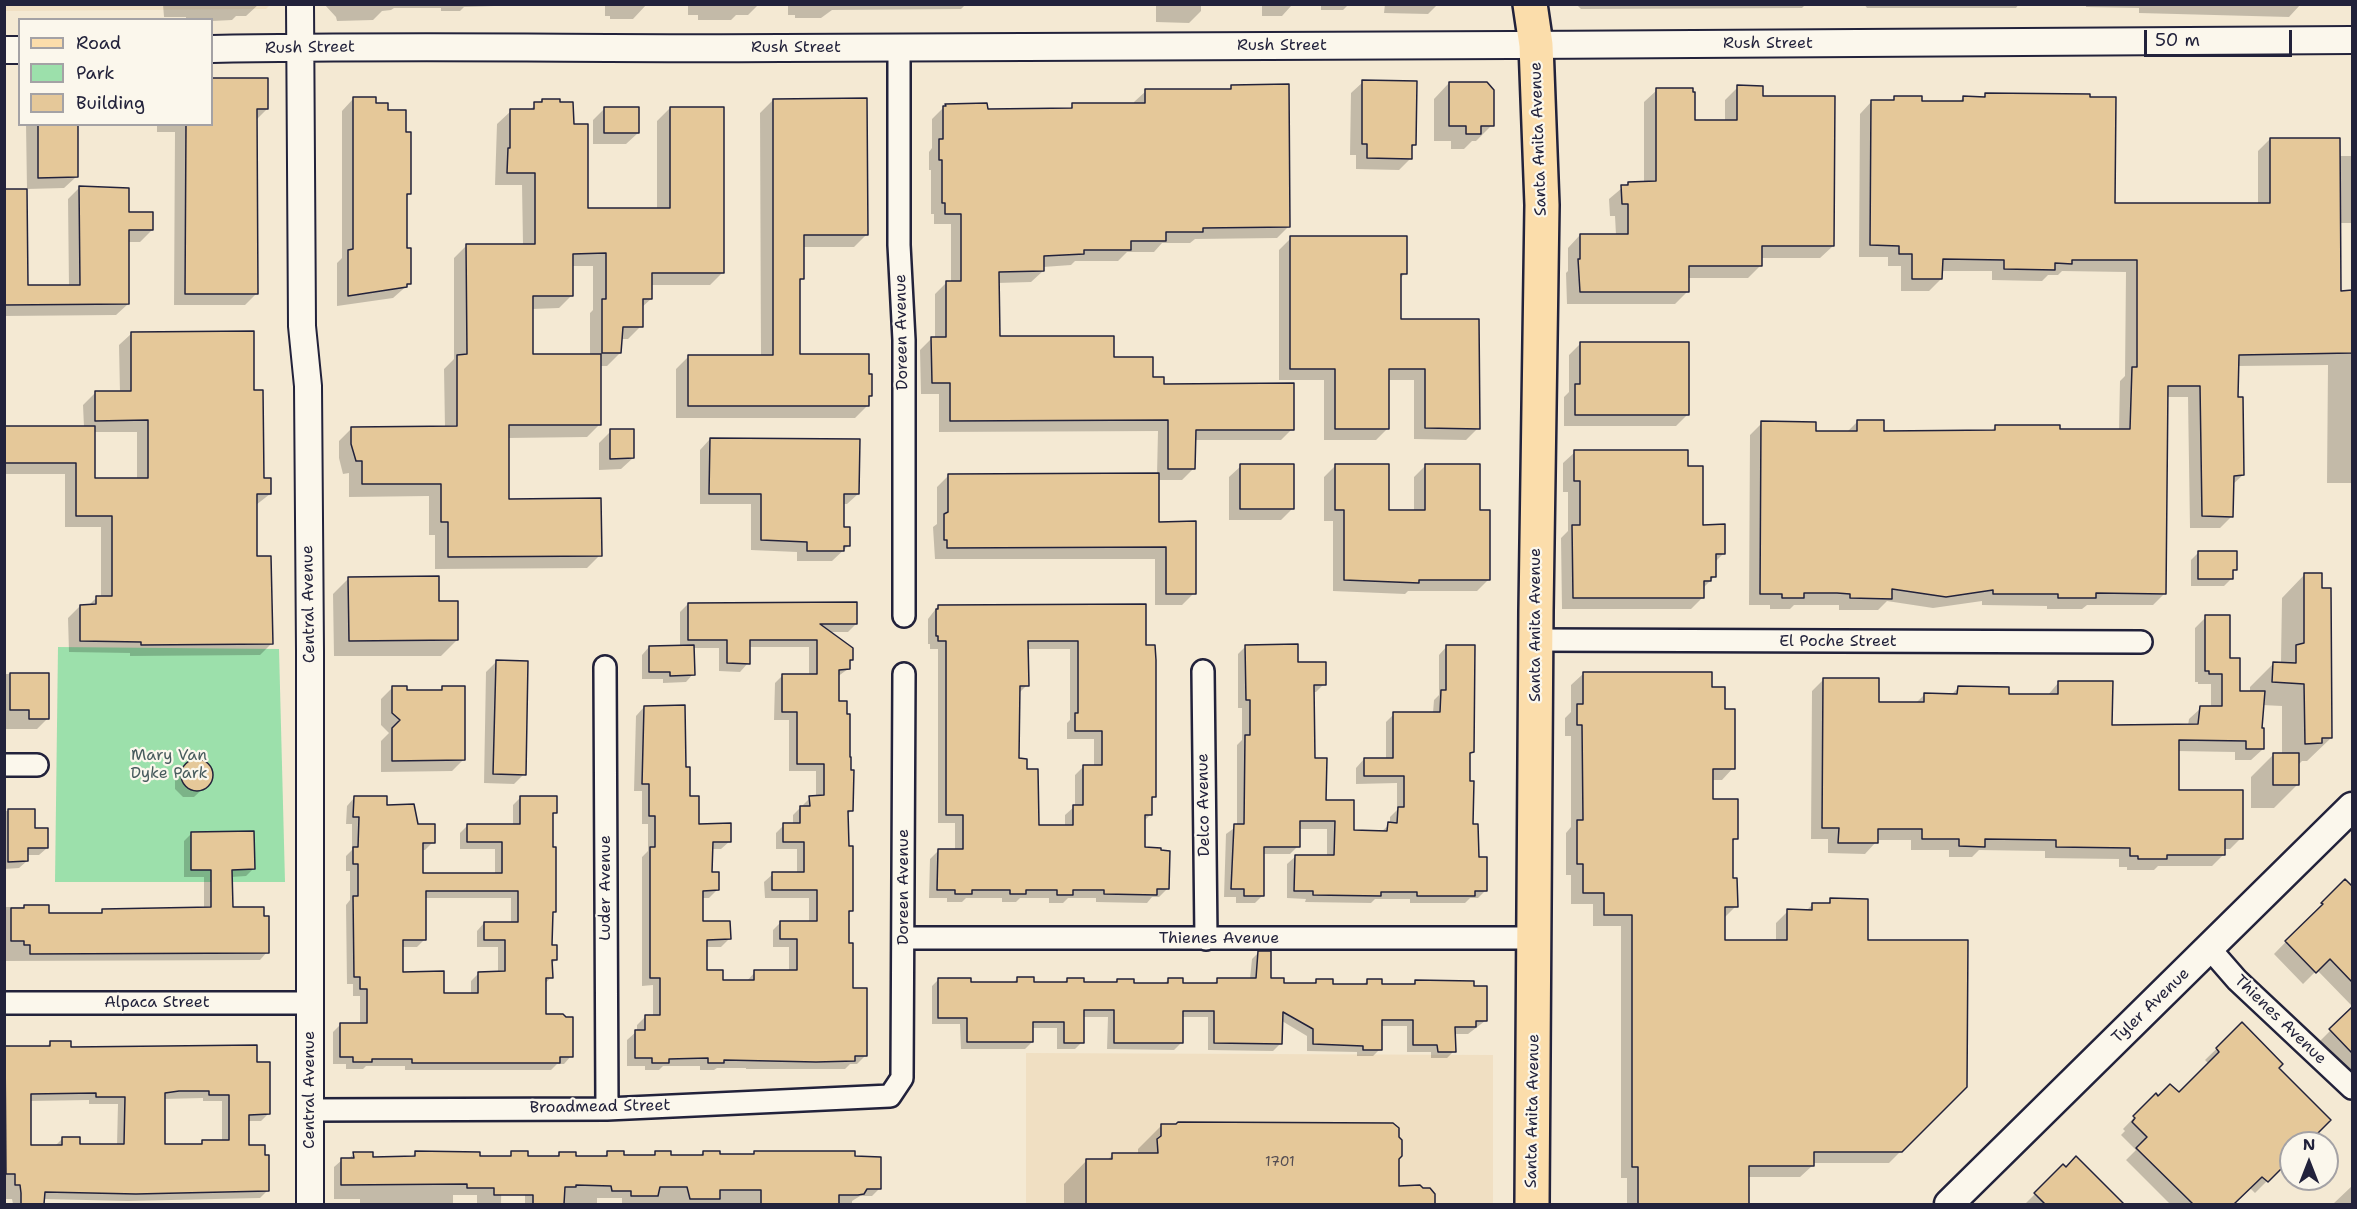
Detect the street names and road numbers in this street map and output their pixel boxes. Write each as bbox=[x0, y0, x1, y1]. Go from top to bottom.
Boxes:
street label: Rush Street bbox=[1723, 34, 1813, 54]
street label: Rush Street bbox=[1237, 36, 1327, 56]
street label: Rush Street bbox=[265, 38, 355, 58]
street label: Rush Street bbox=[751, 38, 841, 58]
street label: Santa Anita Avenue bbox=[1527, 62, 1551, 216]
street label: Doreen Avenue bbox=[891, 274, 913, 390]
street label: Central Avenue bbox=[298, 545, 320, 663]
street label: Santa Anita Avenue bbox=[1526, 548, 1546, 702]
street label: El Poche Street bbox=[1779, 632, 1897, 652]
street label: Delco Avenue bbox=[1194, 753, 1214, 857]
street label: Doreen Avenue bbox=[894, 829, 914, 945]
street label: Luder Avenue bbox=[596, 835, 616, 941]
street label: Thienes Avenue bbox=[1159, 929, 1279, 949]
street label: Tyler Avenue bbox=[2108, 964, 2194, 1048]
street label: Thienes Avenue bbox=[2230, 971, 2330, 1069]
street label: Alpaca Street bbox=[104, 993, 210, 1013]
street label: Central Avenue bbox=[300, 1031, 320, 1149]
street label: Santa Anita Avenue bbox=[1522, 1034, 1544, 1188]
street label: Broadmead Street bbox=[529, 1096, 671, 1118]

